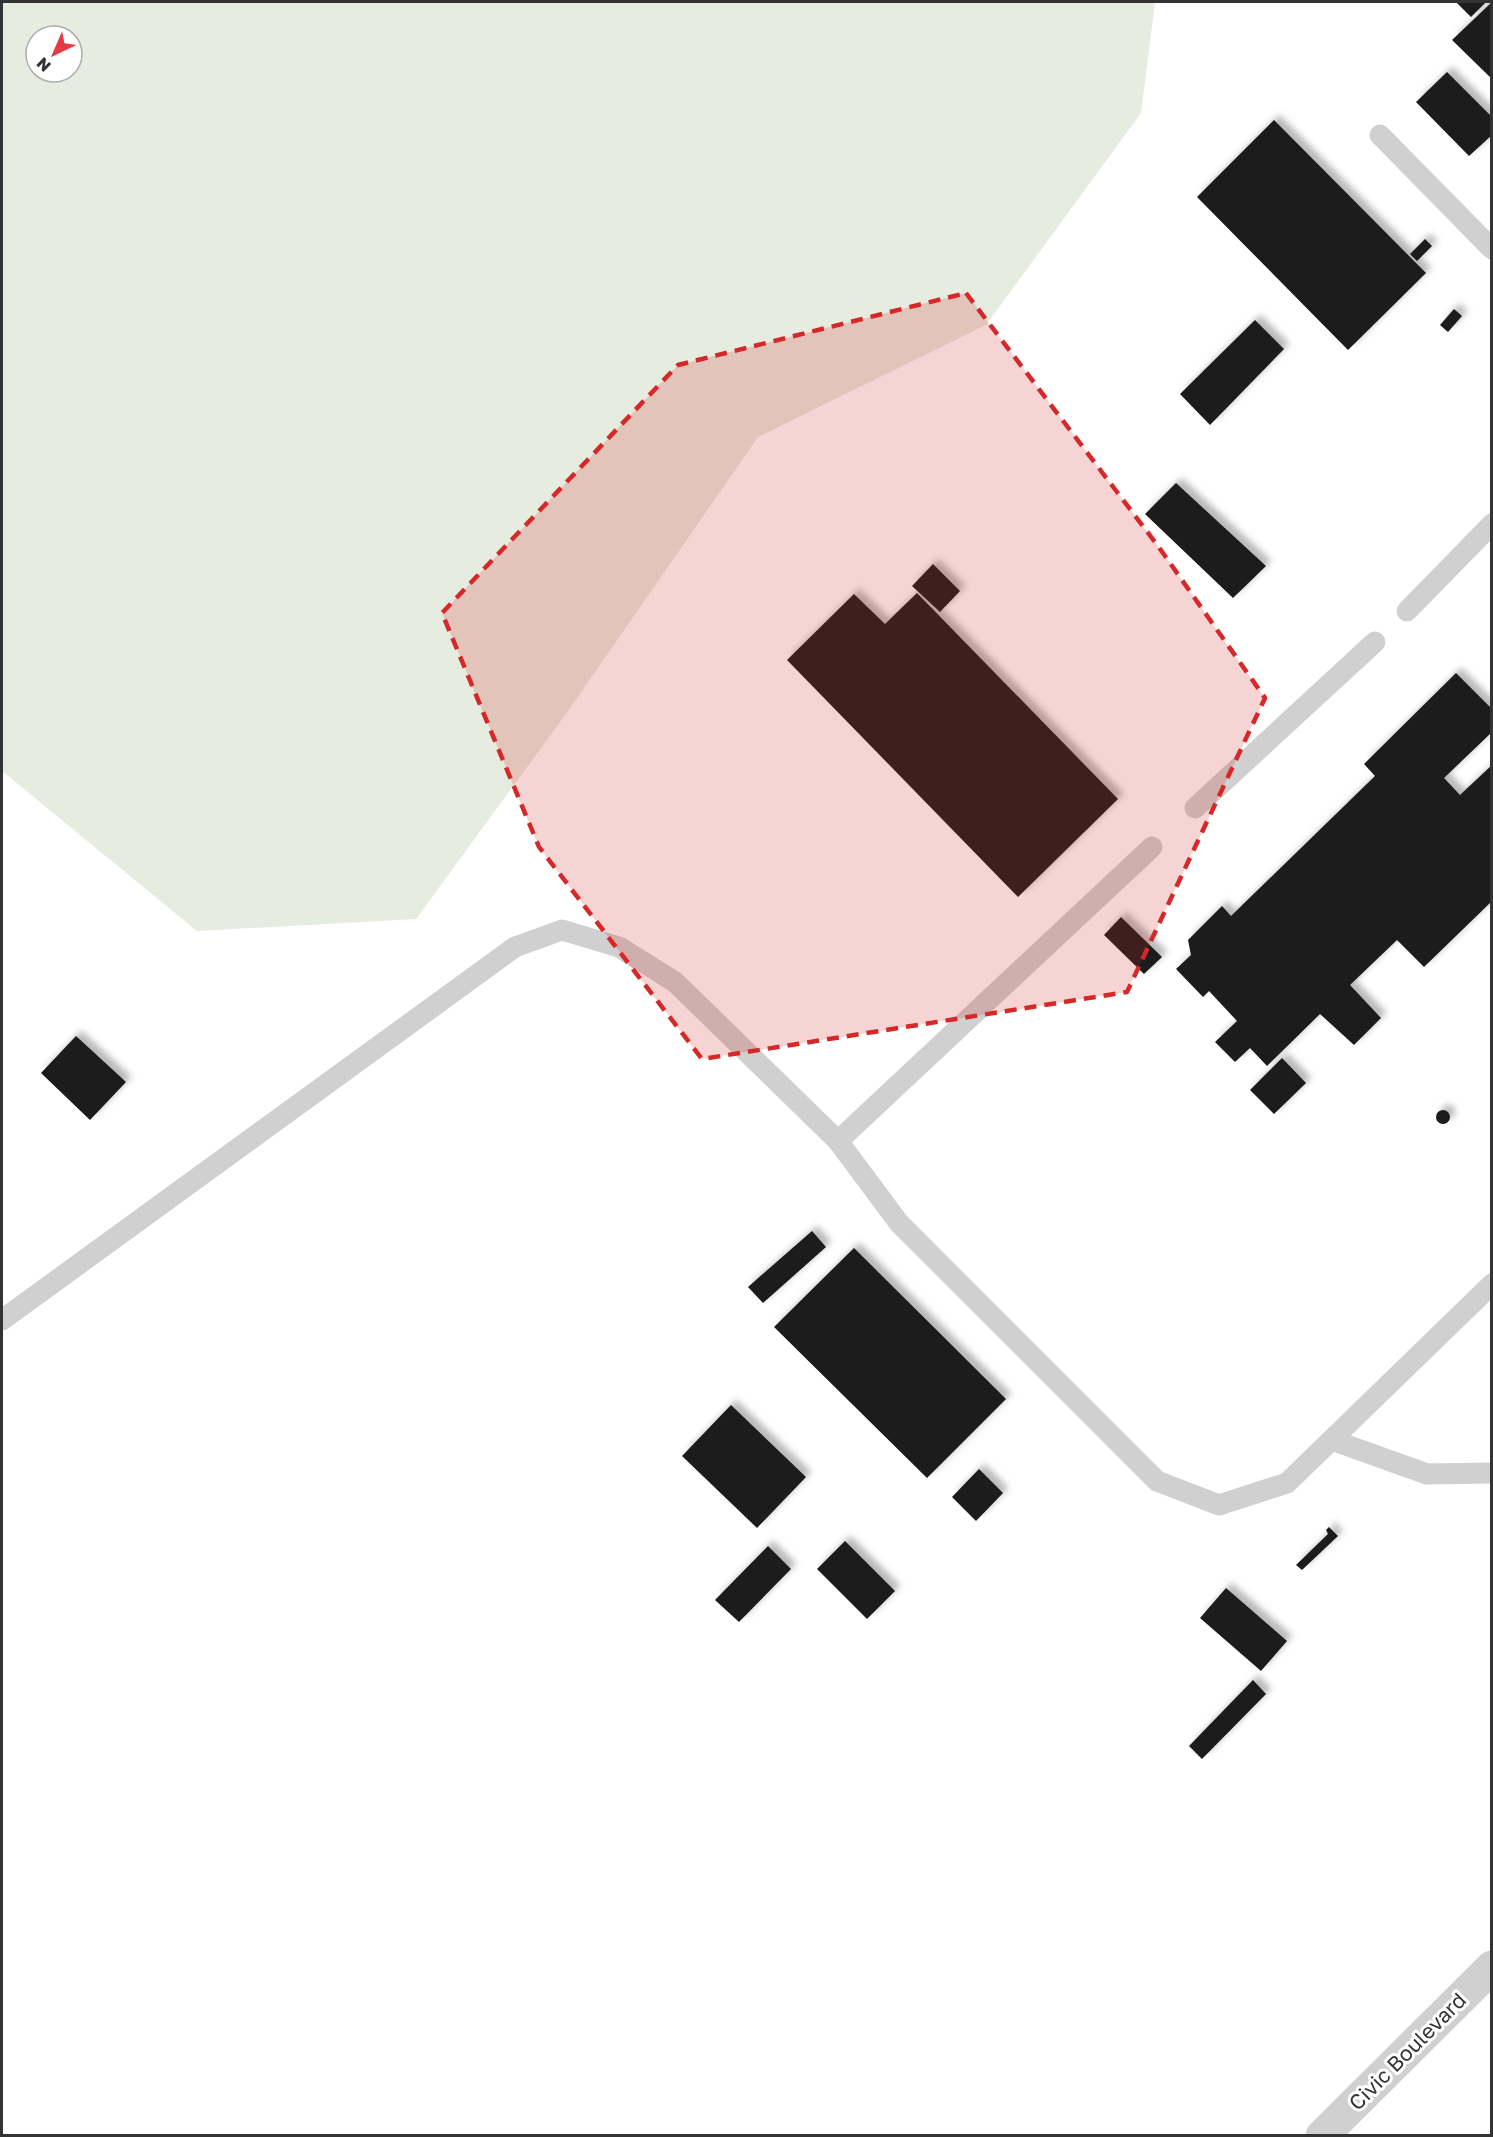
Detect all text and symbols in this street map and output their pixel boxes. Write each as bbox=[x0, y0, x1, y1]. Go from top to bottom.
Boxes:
north arrow bbox=[24, 24, 84, 84]
text: N bbox=[32, 53, 55, 76]
street label: Civic Boulevard bbox=[1343, 1987, 1471, 2115]

